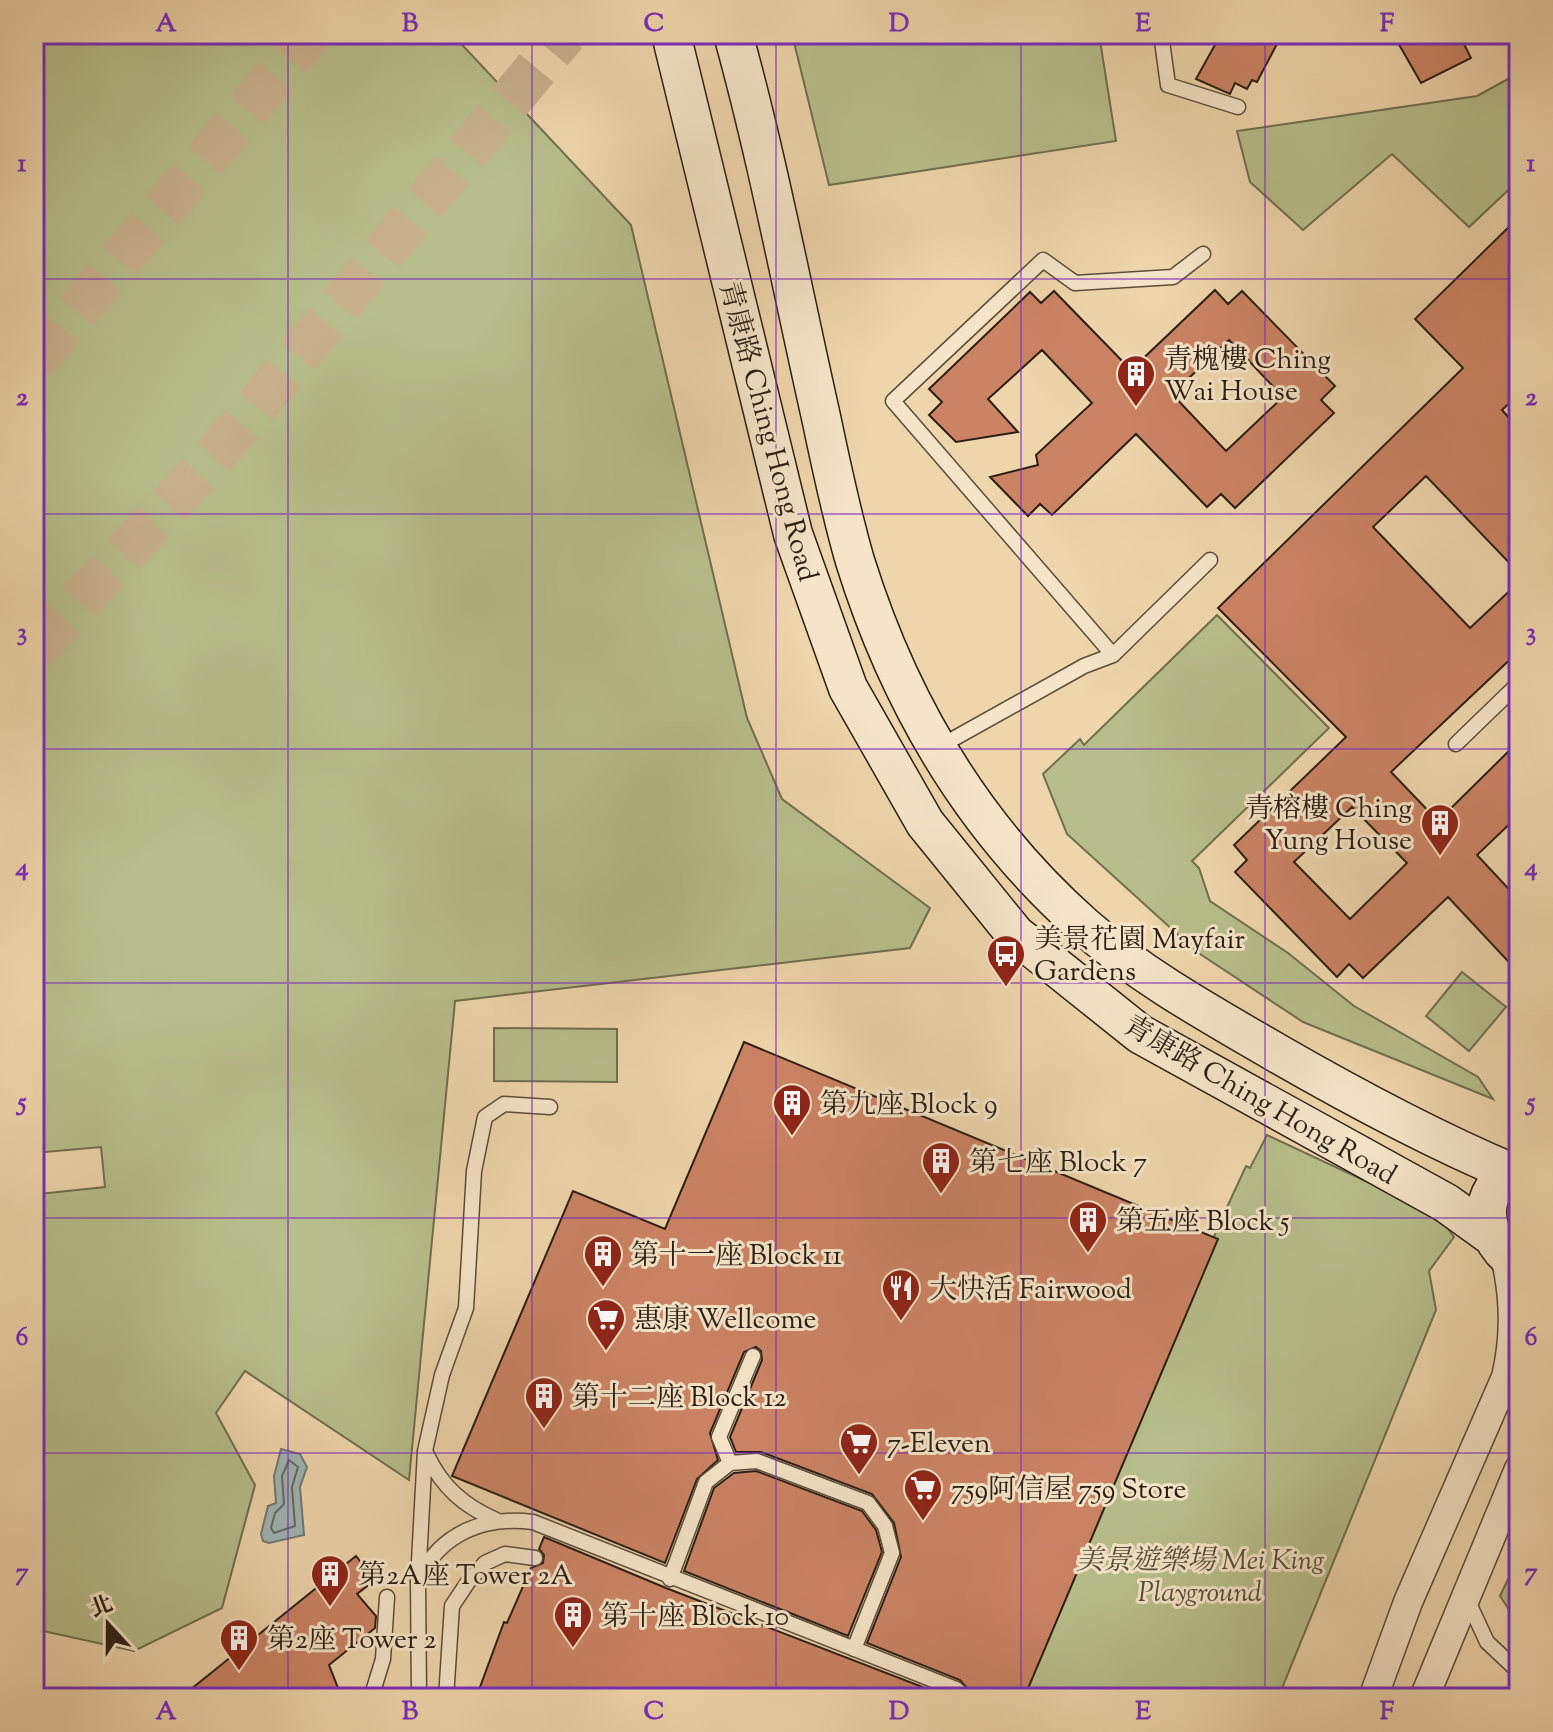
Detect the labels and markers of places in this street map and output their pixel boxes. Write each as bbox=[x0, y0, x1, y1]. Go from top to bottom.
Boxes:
place label: 青槐樓 Ching Wai House bbox=[1164, 341, 1331, 413]
building icon: 青槐樓 Ching Wai House bbox=[1115, 353, 1157, 408]
place label: 青榕樓 Ching Yung House bbox=[1245, 790, 1412, 862]
building icon: 青榕樓 Ching Yung House bbox=[1419, 802, 1461, 857]
place label: 美景花園 Mayfair Gardens bbox=[1034, 921, 1246, 993]
bus stop icon: 美景花園 Mayfair Gardens bbox=[985, 933, 1027, 988]
building icon: 第九座 Block 9 bbox=[771, 1082, 813, 1137]
place label: 第九座 Block 9 bbox=[820, 1086, 998, 1126]
building icon: 第七座 Block 7 bbox=[920, 1140, 962, 1195]
place label: 第七座 Block 7 bbox=[969, 1144, 1147, 1184]
building icon: 第五座 Block 5 bbox=[1067, 1199, 1109, 1254]
place label: 第五座 Block 5 bbox=[1116, 1203, 1290, 1243]
building icon: 第十一座 Block 11 bbox=[582, 1233, 624, 1288]
place label: 第十一座 Block 11 bbox=[631, 1237, 842, 1277]
restaurant icon: 大快活 Fairwood bbox=[880, 1267, 922, 1322]
place label: 大快活 Fairwood bbox=[929, 1271, 1132, 1311]
supermarket icon: 惠康 Wellcome bbox=[585, 1297, 627, 1352]
place label: 惠康 Wellcome bbox=[634, 1301, 816, 1341]
building icon: 第十二座 Block 12 bbox=[523, 1375, 565, 1430]
place label: 第十二座 Block 12 bbox=[572, 1379, 787, 1419]
supermarket icon: 7-Eleven bbox=[838, 1421, 880, 1476]
place label: 7-Eleven bbox=[887, 1425, 991, 1465]
supermarket icon: 759阿信屋 759 Store bbox=[902, 1467, 944, 1522]
place label: 759阿信屋 759 Store bbox=[951, 1471, 1186, 1511]
building icon: 第2A座 Tower 2A bbox=[309, 1553, 351, 1608]
place label: 第2A座 Tower 2A bbox=[358, 1557, 573, 1597]
building icon: 第十座 Block 10 bbox=[552, 1594, 594, 1649]
place label: 第十座 Block 10 bbox=[601, 1598, 789, 1638]
building icon: 第2座 Tower 2 bbox=[218, 1617, 260, 1672]
place label: 第2座 Tower 2 bbox=[267, 1621, 437, 1661]

